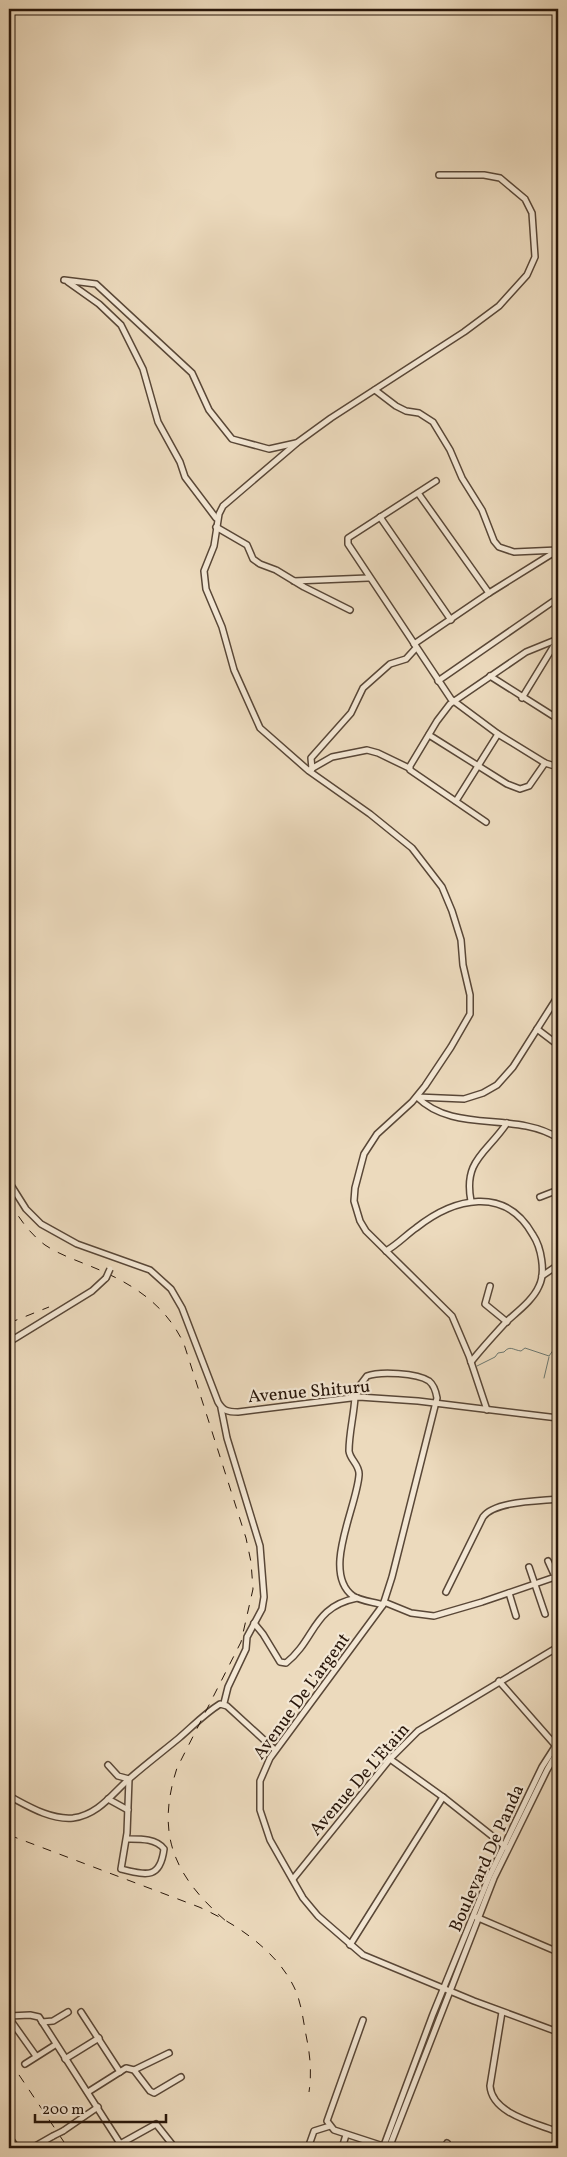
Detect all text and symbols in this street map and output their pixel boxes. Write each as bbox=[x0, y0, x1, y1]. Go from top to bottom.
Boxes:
street label: Avenue Shituru bbox=[247, 1375, 371, 1410]
street label: Avenue De L'argent bbox=[248, 1628, 357, 1765]
street label: Avenue De L'Etain bbox=[304, 1718, 416, 1842]
street label: Boulevard De Panda bbox=[444, 1781, 531, 1936]
scale bar bbox=[35, 2092, 166, 2124]
text: 200 m bbox=[42, 2100, 85, 2121]

